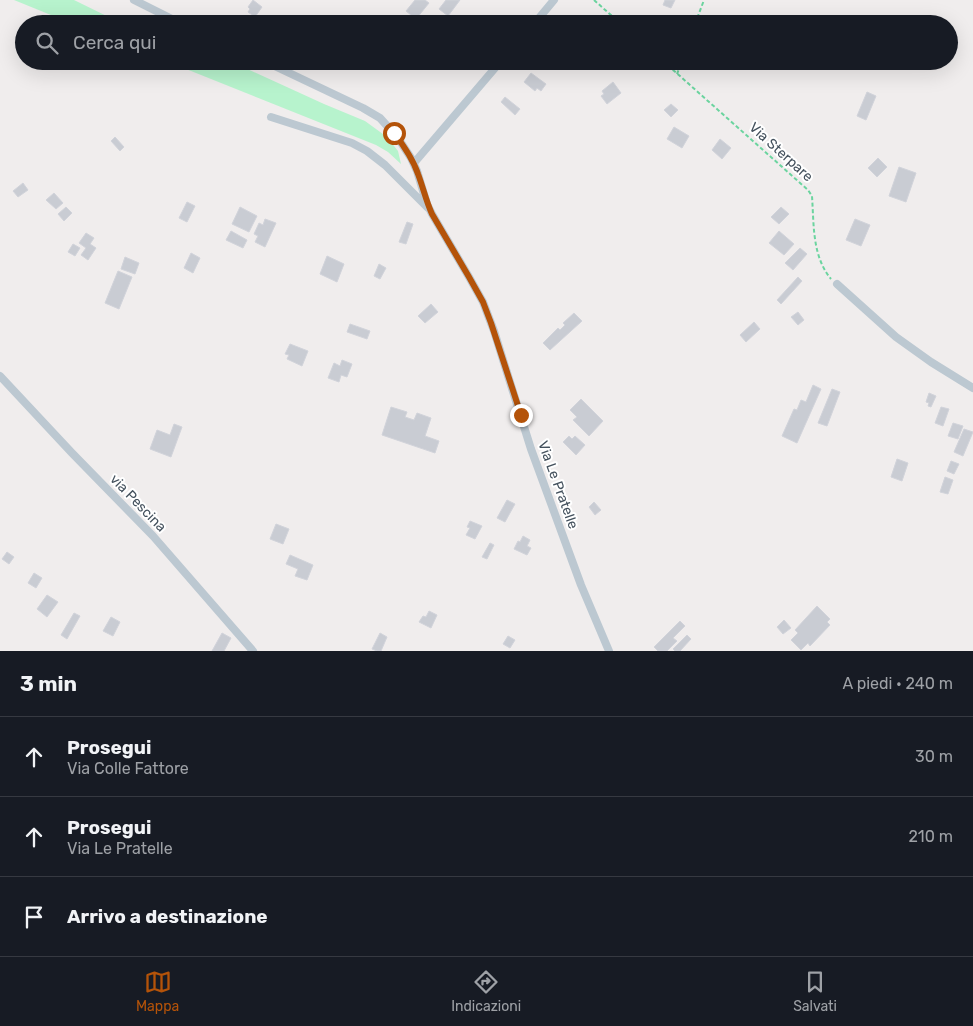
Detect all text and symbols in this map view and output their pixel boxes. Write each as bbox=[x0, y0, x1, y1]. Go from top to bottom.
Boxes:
search box bbox=[15, 15, 958, 70]
icon: search bbox=[33, 29, 61, 57]
text: Cerca qui bbox=[73, 31, 156, 54]
street label: Via Sterpare bbox=[746, 119, 817, 185]
route start bbox=[383, 122, 406, 145]
route end bbox=[510, 404, 533, 427]
street label: Via Le Pratelle bbox=[534, 439, 582, 532]
street label: via Pescina bbox=[106, 471, 170, 535]
text: 3 min bbox=[20, 671, 77, 696]
text: A piedi · 240 m bbox=[842, 674, 953, 693]
text: Prosegui bbox=[67, 736, 151, 759]
icon: ahead bbox=[20, 743, 48, 771]
text: 30 m bbox=[915, 747, 953, 766]
text: Via Colle Fattore bbox=[67, 759, 189, 778]
text: Prosegui bbox=[67, 816, 151, 839]
icon: ahead bbox=[20, 823, 48, 851]
text: 210 m bbox=[908, 827, 953, 846]
text: Via Le Pratelle bbox=[67, 839, 173, 858]
icon: arrive bbox=[20, 903, 48, 931]
text: Arrivo a destinazione bbox=[67, 905, 268, 928]
tab: Mappa bbox=[136, 968, 179, 1015]
tab: Indicazioni bbox=[451, 968, 521, 1015]
tab: Salvati bbox=[793, 968, 837, 1015]

